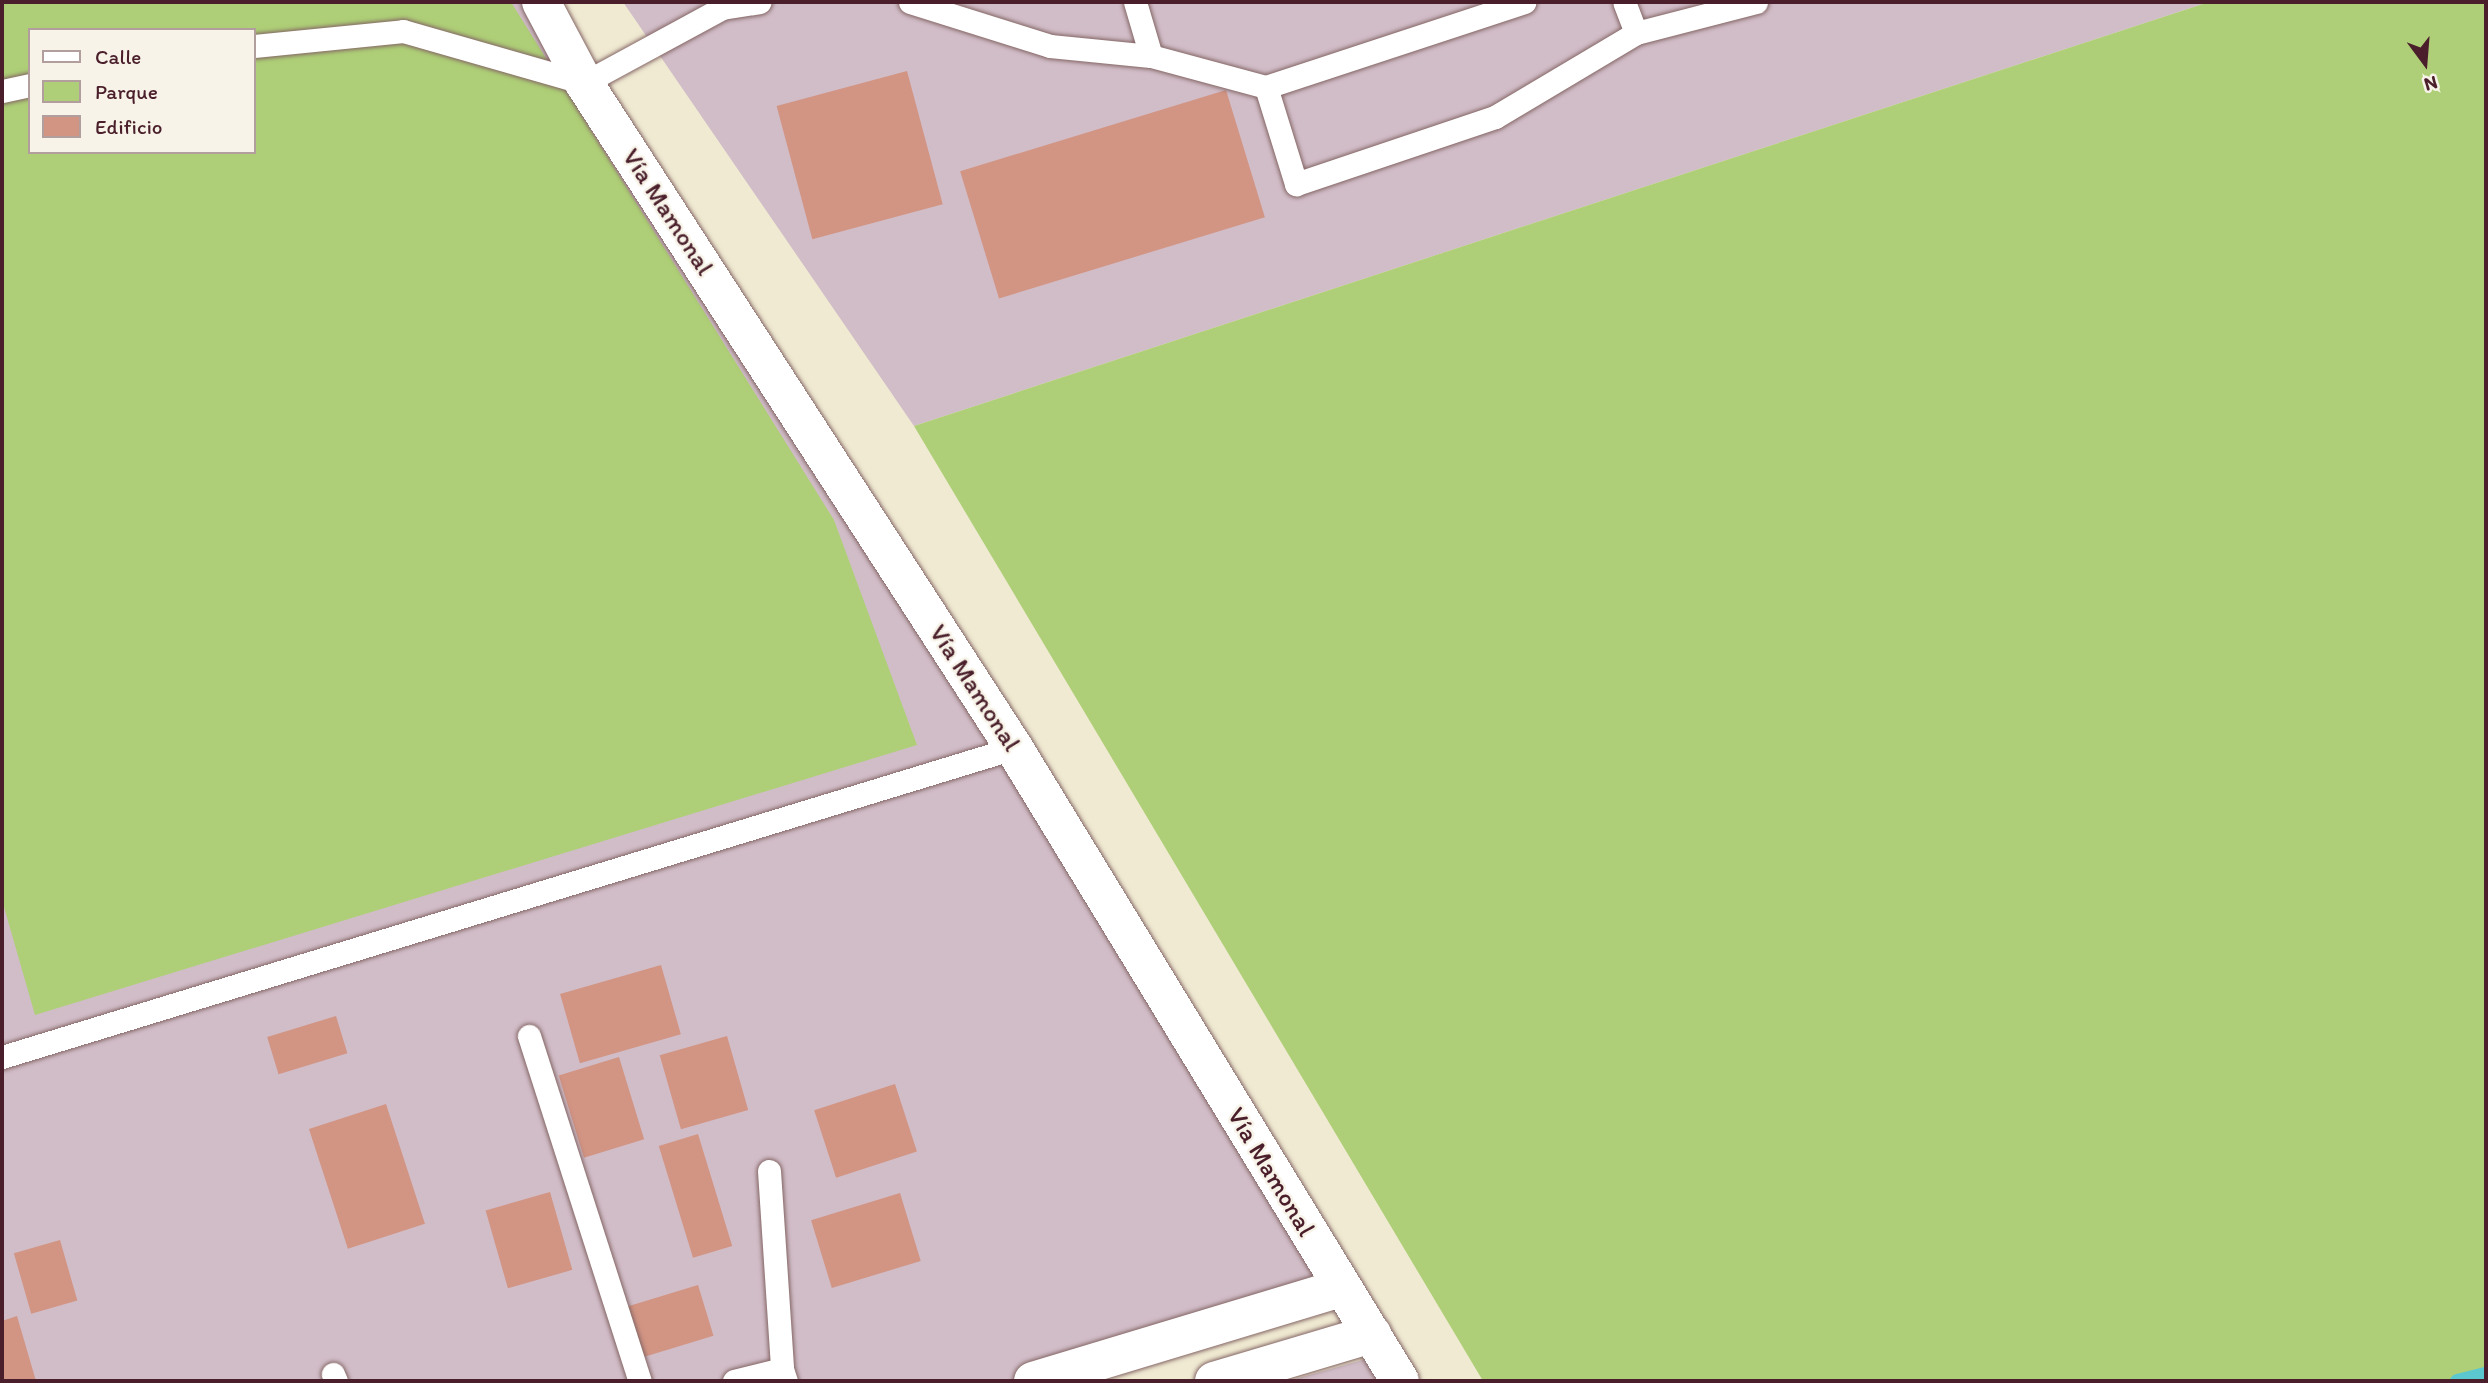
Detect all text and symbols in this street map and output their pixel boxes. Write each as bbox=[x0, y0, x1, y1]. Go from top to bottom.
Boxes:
legend bbox=[28, 28, 256, 154]
north arrow bbox=[2390, 28, 2460, 98]
text: Calle bbox=[95, 44, 141, 69]
text: N bbox=[2422, 71, 2440, 96]
text: Parque bbox=[95, 79, 158, 104]
text: Edificio bbox=[95, 114, 163, 139]
street label: Vía Mamonal bbox=[615, 143, 721, 281]
street label: Vía Mamonal bbox=[922, 619, 1028, 757]
street label: Vía Mamonal bbox=[1220, 1102, 1322, 1242]

